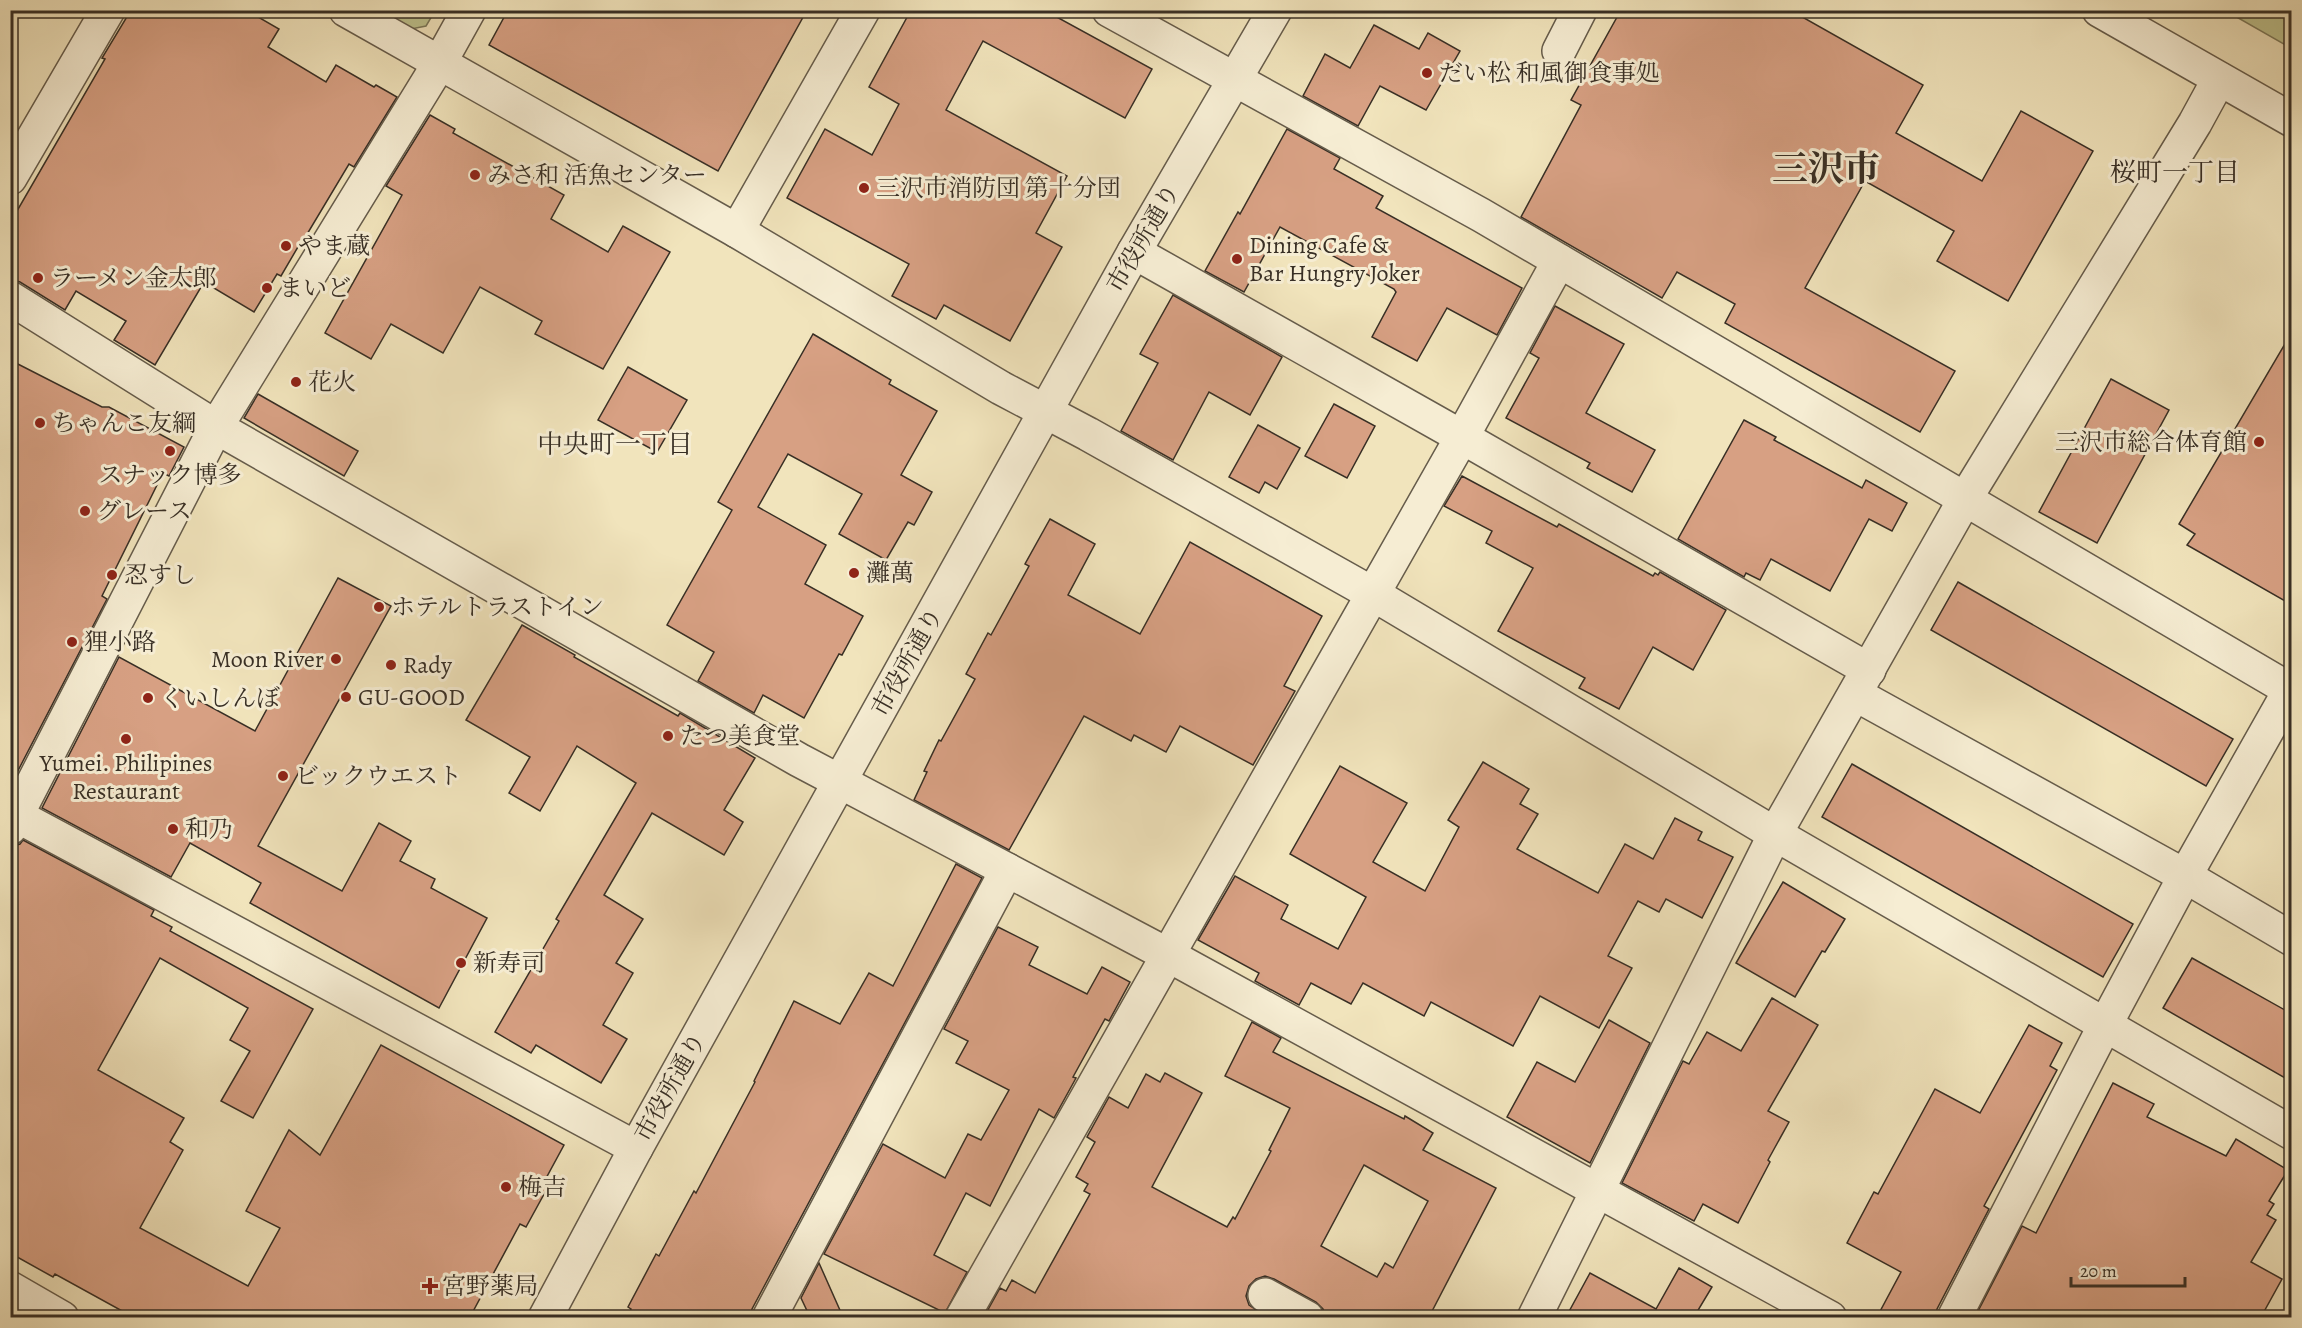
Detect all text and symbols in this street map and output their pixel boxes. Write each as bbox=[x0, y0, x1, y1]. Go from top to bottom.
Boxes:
place label: だい松 和風御食事処 bbox=[1439, 57, 1660, 89]
marker: だい松 和風御食事処 bbox=[1420, 66, 1434, 80]
district label: 三沢市 bbox=[1772, 144, 1880, 193]
district label: 桜町一丁目 bbox=[2110, 155, 2240, 190]
place label: みさ和 活魚センター bbox=[487, 159, 707, 191]
marker: みさ和 活魚センター bbox=[468, 168, 482, 182]
place label: 三沢市消防団 第十分団 bbox=[876, 172, 1121, 204]
street label: 市役所通り bbox=[1099, 178, 1187, 298]
marker: 三沢市消防団 第十分団 bbox=[857, 181, 871, 195]
place label: Dining Cafe & Bar Hungry Joker bbox=[1249, 229, 1420, 289]
place label: やま蔵 bbox=[298, 230, 370, 262]
marker: やま蔵 bbox=[279, 239, 293, 253]
marker: Dining Cafe & Bar Hungry Joker bbox=[1230, 252, 1244, 266]
place label: ラーメン金太郎 bbox=[50, 262, 217, 294]
marker: ラーメン金太郎 bbox=[31, 271, 45, 285]
place label: まいど bbox=[279, 272, 351, 304]
marker: まいど bbox=[260, 281, 274, 295]
place label: 花火 bbox=[308, 366, 356, 398]
marker: 花火 bbox=[289, 375, 303, 389]
place label: ちゃんこ友綱 bbox=[52, 407, 196, 439]
marker: ちゃんこ友綱 bbox=[33, 416, 47, 430]
place label: 三沢市総合体育館 bbox=[2055, 426, 2247, 458]
district label: 中央町一丁目 bbox=[537, 427, 693, 462]
marker: 三沢市総合体育館 bbox=[2252, 435, 2266, 449]
marker: スナック博多 bbox=[163, 444, 177, 458]
place label: スナック博多 bbox=[98, 459, 242, 491]
place label: グレース bbox=[97, 495, 192, 527]
marker: グレース bbox=[78, 504, 92, 518]
place label: 灘萬 bbox=[866, 557, 914, 589]
place label: 忍すし bbox=[124, 559, 196, 591]
marker: 灘萬 bbox=[847, 566, 861, 580]
marker: 忍すし bbox=[105, 568, 119, 582]
place label: ホテルトラストイン bbox=[391, 591, 604, 623]
marker: ホテルトラストイン bbox=[372, 600, 386, 614]
street label: 市役所通り bbox=[864, 602, 950, 722]
place label: 狸小路 bbox=[84, 626, 156, 658]
marker: 狸小路 bbox=[65, 635, 79, 649]
place label: Moon River bbox=[211, 643, 324, 675]
place label: Rady bbox=[403, 649, 452, 681]
marker: Moon River bbox=[329, 652, 343, 666]
marker: Rady bbox=[384, 658, 398, 672]
place label: GU-GOOD bbox=[358, 681, 465, 713]
place label: くいしんぼ bbox=[160, 682, 280, 714]
marker: GU-GOOD bbox=[339, 690, 353, 704]
marker: くいしんぼ bbox=[141, 691, 155, 705]
place label: たつ美食堂 bbox=[680, 720, 800, 752]
marker: たつ美食堂 bbox=[661, 729, 675, 743]
marker: Yumei. Philipines Restaurant bbox=[119, 732, 133, 746]
place label: Yumei. Philipines Restaurant bbox=[39, 747, 212, 807]
place label: ビックウエスト bbox=[295, 760, 462, 792]
marker: ビックウエスト bbox=[276, 769, 290, 783]
place label: 和乃 bbox=[185, 813, 233, 845]
marker: 和乃 bbox=[166, 822, 180, 836]
place label: 新寿司 bbox=[473, 947, 545, 979]
marker: 新寿司 bbox=[454, 956, 468, 970]
street label: 市役所通り bbox=[627, 1027, 713, 1147]
place label: 梅吉 bbox=[518, 1171, 566, 1203]
marker: 梅吉 bbox=[499, 1180, 513, 1194]
scale bar bbox=[2071, 1250, 2185, 1288]
text: 20 m bbox=[2080, 1259, 2117, 1283]
place label: 宮野薬局 bbox=[442, 1270, 538, 1302]
marker: 宮野薬局 bbox=[423, 1279, 437, 1293]

